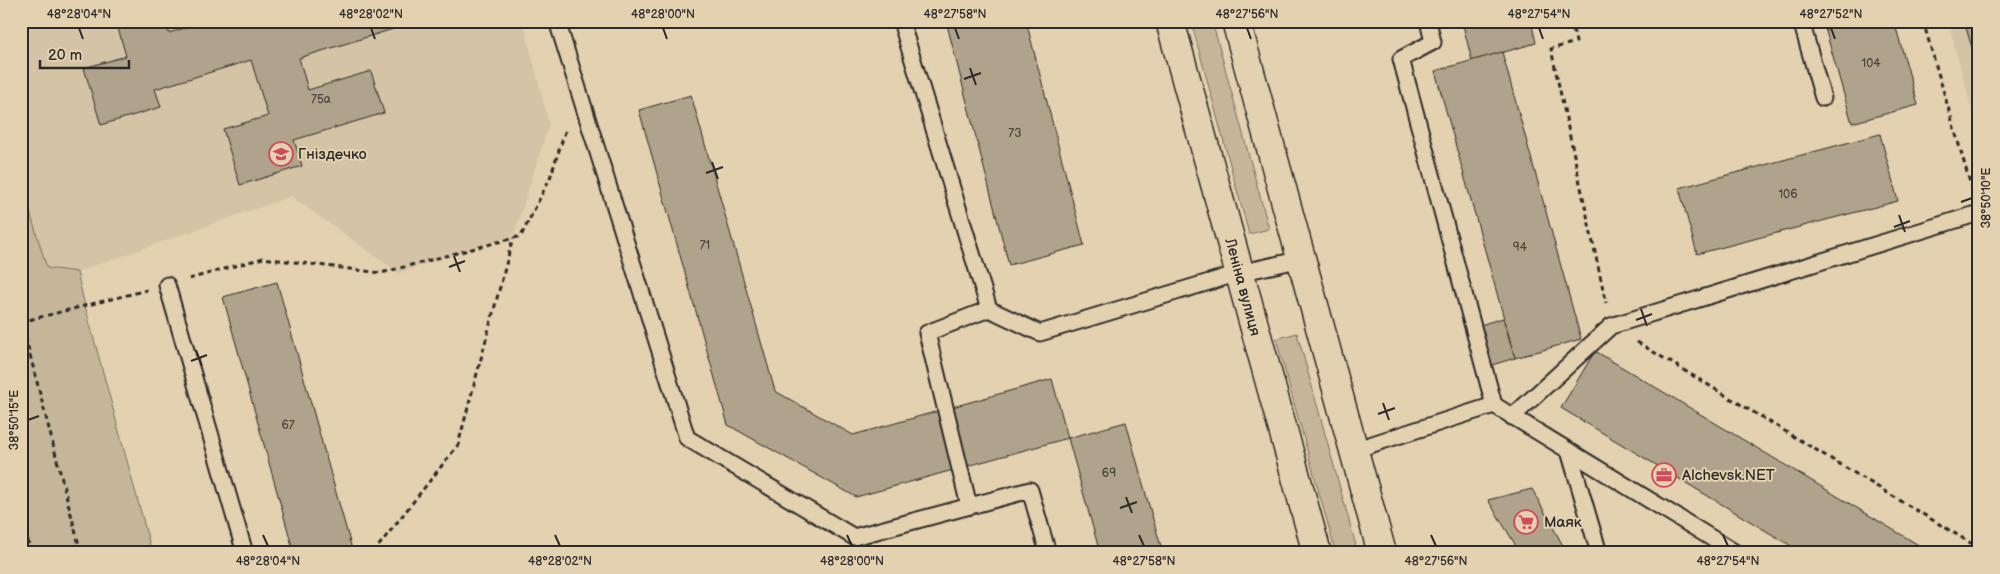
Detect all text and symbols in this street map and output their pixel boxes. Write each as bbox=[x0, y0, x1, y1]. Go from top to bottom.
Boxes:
text: 48°28'04"N bbox=[47, 7, 111, 22]
text: 48°28'02"N bbox=[339, 7, 403, 22]
text: 48°28'00"N bbox=[631, 7, 695, 22]
text: 48°27'58"N bbox=[924, 7, 986, 22]
text: 48°27'56"N bbox=[1215, 7, 1279, 22]
text: 48°27'54"N bbox=[1507, 7, 1571, 22]
text: 48°27'52"N bbox=[1800, 7, 1862, 22]
scale bar bbox=[40, 38, 129, 70]
text: 20 m bbox=[48, 46, 82, 65]
house number: 104 bbox=[1861, 56, 1881, 71]
house number: 75а bbox=[311, 92, 331, 107]
house number: 73 bbox=[1008, 126, 1022, 141]
school or university icon: Гніздечко bbox=[268, 141, 294, 167]
place label: Гніздечко bbox=[298, 145, 367, 164]
text: 38°50'10"E bbox=[1979, 168, 1994, 228]
house number: 106 bbox=[1778, 187, 1798, 202]
street label: Леніна вулиця bbox=[1220, 235, 1265, 338]
house number: 71 bbox=[700, 238, 710, 253]
house number: 94 bbox=[1513, 240, 1528, 255]
text: 38°50'15"E bbox=[7, 390, 22, 450]
house number: 67 bbox=[281, 418, 295, 433]
office icon: Alchevsk.NET bbox=[1651, 462, 1677, 488]
house number: 69 bbox=[1102, 466, 1116, 481]
place label: Alchevsk.NET bbox=[1682, 466, 1775, 485]
supermarket icon: Маяк bbox=[1513, 509, 1539, 535]
place label: Маяк bbox=[1544, 513, 1582, 532]
text: 48°28'04"N bbox=[236, 554, 300, 569]
text: 48°28'02"N bbox=[528, 554, 592, 569]
text: 48°28'00"N bbox=[820, 554, 884, 569]
text: 48°27'58"N bbox=[1113, 554, 1175, 569]
text: 48°27'56"N bbox=[1404, 554, 1468, 569]
text: 48°27'54"N bbox=[1696, 554, 1760, 569]

